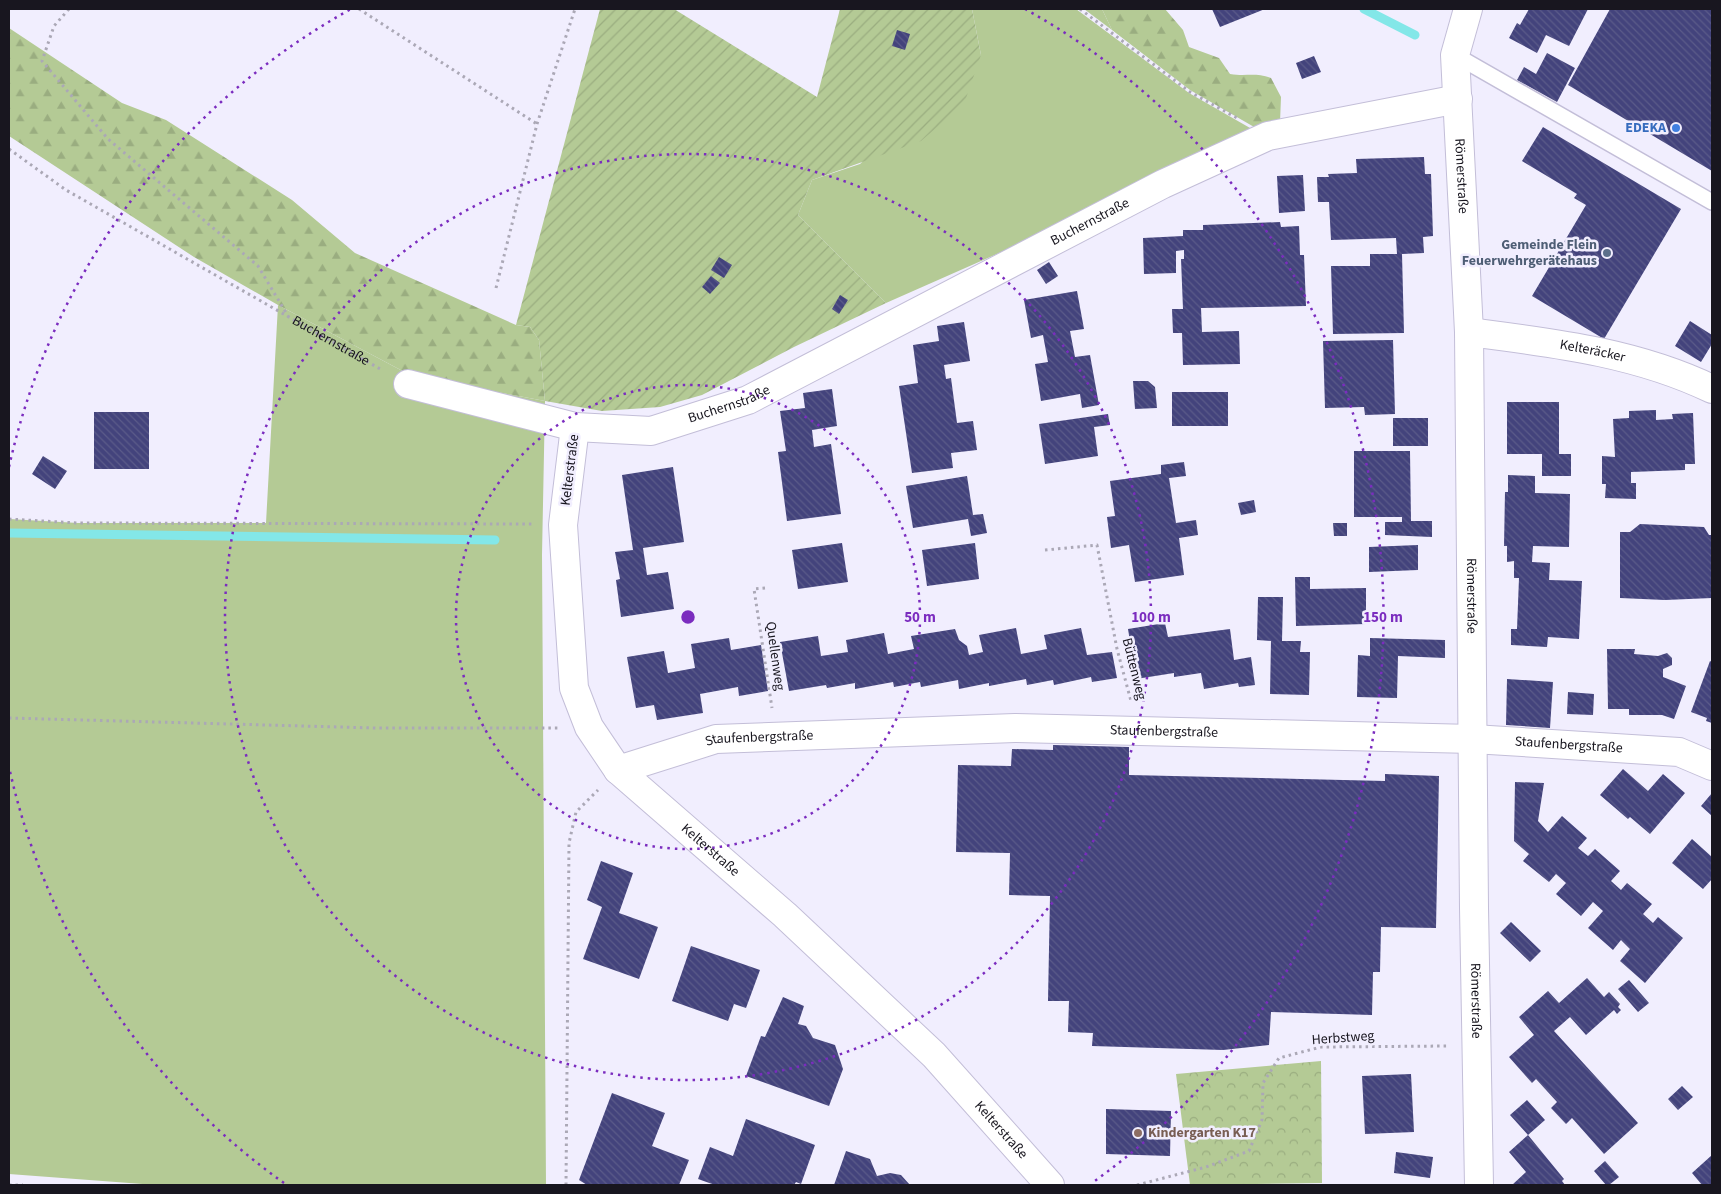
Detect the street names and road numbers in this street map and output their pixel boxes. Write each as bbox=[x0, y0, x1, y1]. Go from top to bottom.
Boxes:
street label: Römerstraße bbox=[1449, 138, 1473, 214]
street label: Buchernstraße bbox=[1047, 193, 1133, 251]
street label: Buchernstraße bbox=[288, 311, 373, 371]
street label: Kelteräcker bbox=[1558, 335, 1628, 368]
street label: Buchernstraße bbox=[685, 380, 774, 429]
street label: Kelterstraße bbox=[556, 433, 584, 507]
street label: Römerstraße bbox=[1461, 558, 1482, 634]
street label: Quellenweg bbox=[760, 620, 790, 692]
street label: Büttenweg bbox=[1117, 636, 1151, 702]
street label: Staufenbergstraße bbox=[1110, 720, 1218, 743]
street label: Staufenbergstraße bbox=[703, 725, 814, 752]
street label: Staufenbergstraße bbox=[1514, 732, 1623, 758]
street label: Kelterstraße bbox=[677, 819, 744, 881]
street label: Römerstraße bbox=[1465, 963, 1486, 1039]
street label: Herbstweg bbox=[1311, 1026, 1375, 1050]
street label: Kelterstraße bbox=[970, 1097, 1032, 1164]

